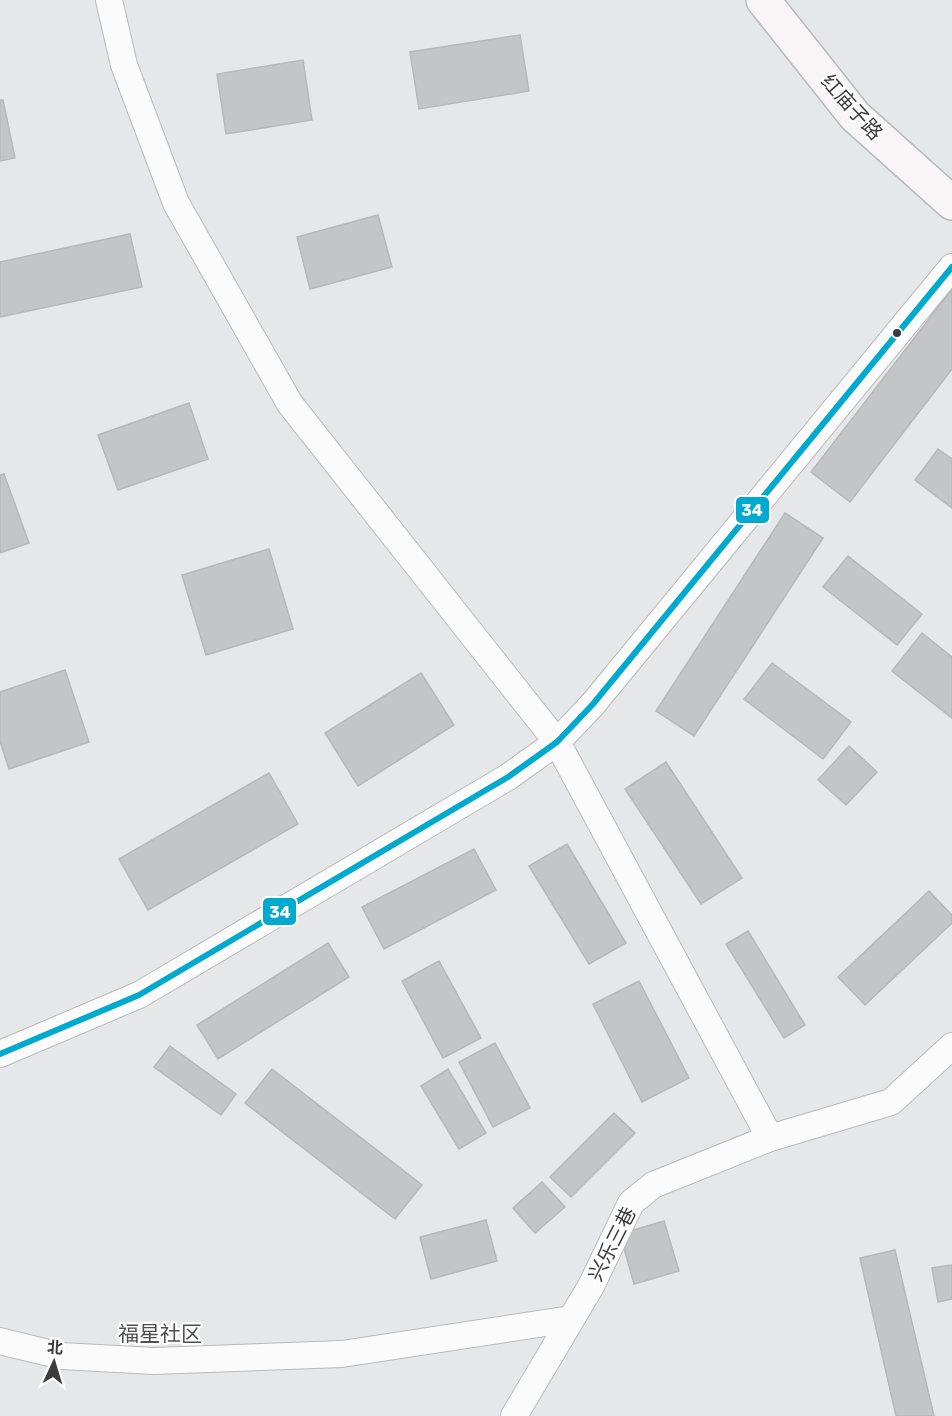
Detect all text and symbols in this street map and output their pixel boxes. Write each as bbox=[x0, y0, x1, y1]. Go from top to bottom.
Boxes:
street label: 红庙子路 bbox=[816, 69, 888, 145]
unlabelled marker bbox=[891, 327, 903, 339]
line badge: 34 bbox=[735, 496, 770, 524]
text: 34 bbox=[741, 501, 763, 520]
line badge: 34 bbox=[262, 897, 297, 926]
text: 34 bbox=[269, 903, 291, 922]
street label: 兴乐三巷 bbox=[583, 1203, 641, 1285]
district label: 福星社区 bbox=[118, 1321, 202, 1346]
north arrow bbox=[24, 1332, 84, 1392]
text: 北 bbox=[46, 1337, 64, 1358]

